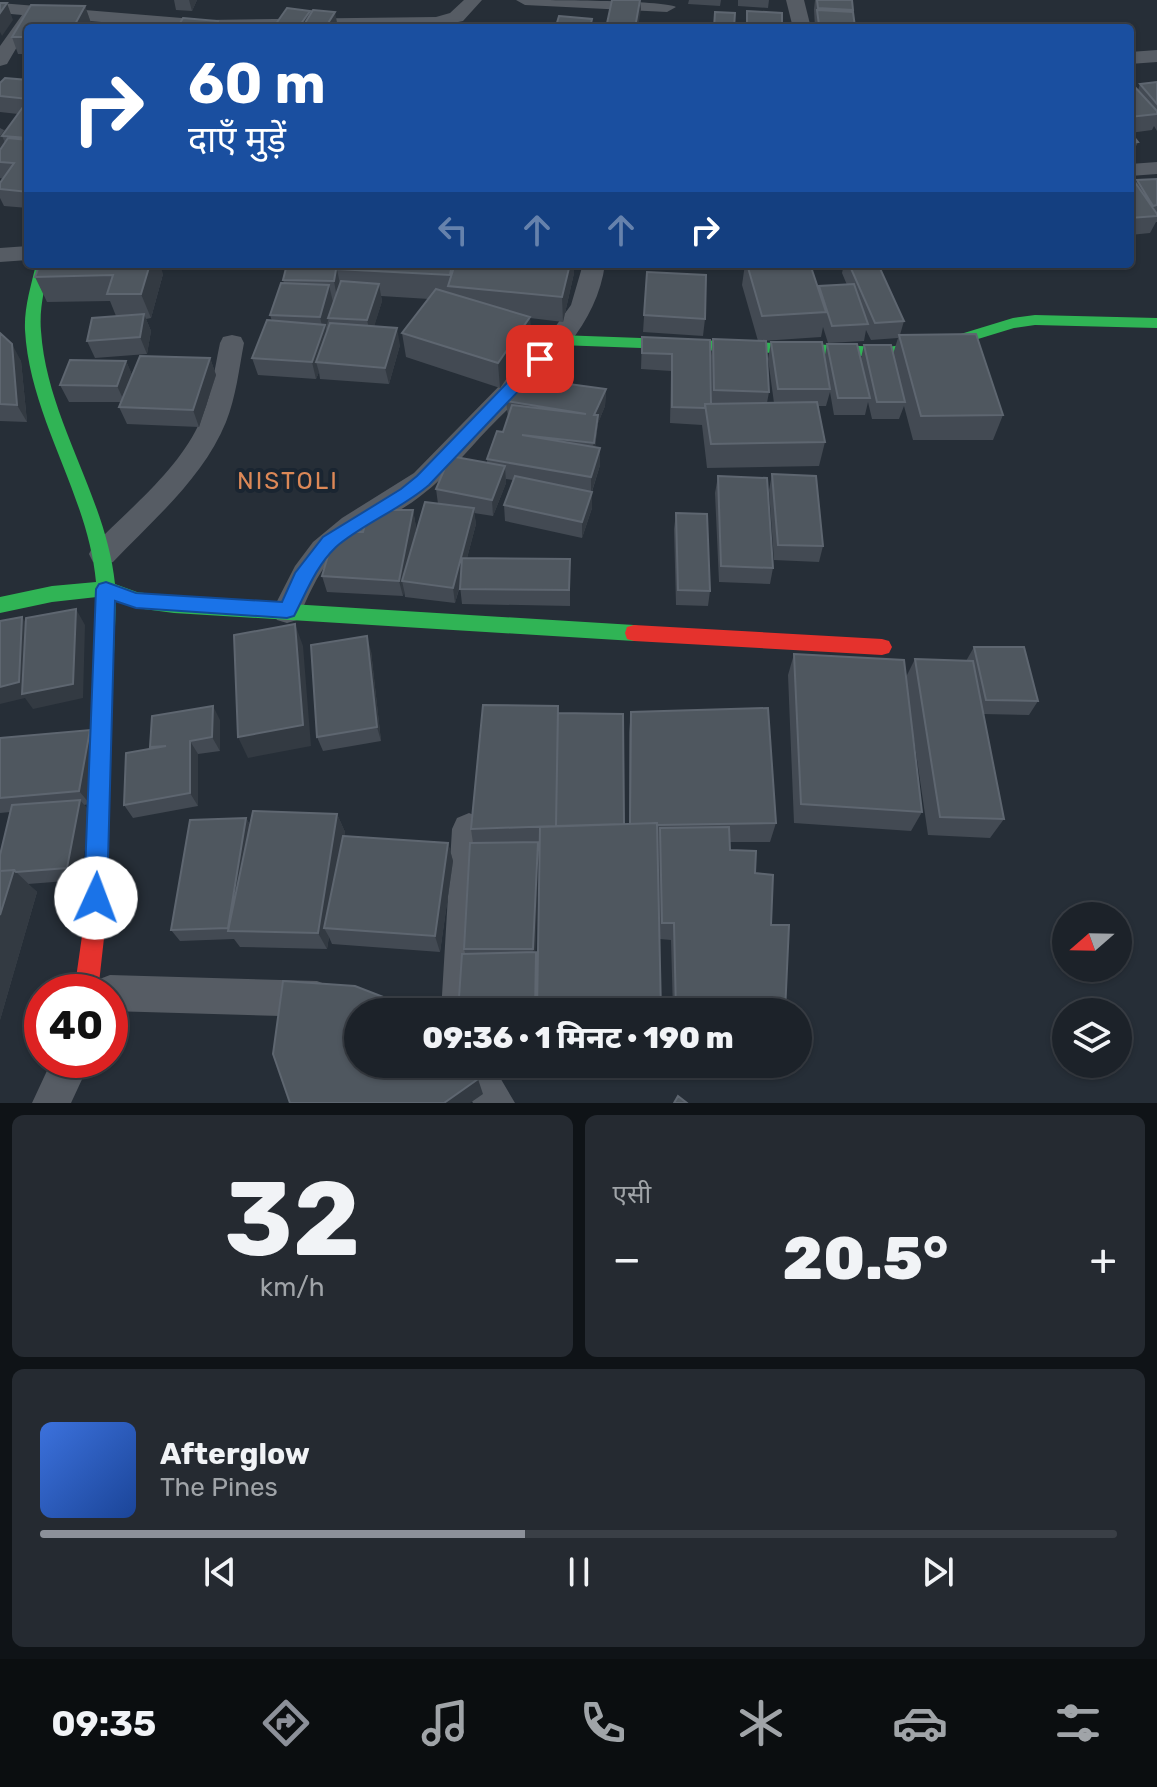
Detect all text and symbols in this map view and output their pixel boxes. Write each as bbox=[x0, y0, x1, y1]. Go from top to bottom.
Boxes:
text: 60 m bbox=[188, 51, 326, 117]
icon: right bbox=[56, 56, 160, 160]
text: दाएँ मुड़ें bbox=[188, 118, 286, 161]
icon: left bbox=[431, 208, 475, 252]
icon: ahead bbox=[515, 208, 559, 252]
icon: ahead bbox=[599, 208, 643, 252]
icon: right bbox=[683, 208, 727, 252]
pin bbox=[506, 325, 574, 393]
icon: arrive bbox=[518, 337, 562, 381]
district label: NISTOLI bbox=[237, 467, 339, 495]
position arrow bbox=[54, 856, 138, 940]
north arrow bbox=[1052, 902, 1132, 982]
map controls bbox=[1052, 902, 1132, 1078]
speed limit sign: 40 bbox=[24, 974, 128, 1078]
button: layers bbox=[1052, 998, 1132, 1078]
text: 09:36 · 1 मिनट · 190 m bbox=[422, 1020, 734, 1056]
text: 32 bbox=[224, 1158, 360, 1281]
text: एसी bbox=[613, 1179, 651, 1210]
text: 20.5° bbox=[783, 1223, 948, 1294]
text: − bbox=[613, 1233, 641, 1285]
text: + bbox=[1090, 1233, 1117, 1285]
text: km/h bbox=[260, 1272, 325, 1303]
text: Afterglow bbox=[160, 1436, 310, 1472]
text: The Pines bbox=[160, 1472, 278, 1503]
icon: previous bbox=[198, 1550, 242, 1594]
icon: pause bbox=[557, 1550, 601, 1594]
icon: next bbox=[916, 1550, 960, 1594]
icon: directions bbox=[258, 1695, 314, 1751]
icon: music bbox=[417, 1695, 473, 1751]
icon: phone bbox=[575, 1695, 631, 1751]
icon: climate bbox=[733, 1695, 789, 1751]
icon: car bbox=[892, 1695, 948, 1751]
icon: filters bbox=[1050, 1695, 1106, 1751]
text: 09:35 bbox=[51, 1702, 156, 1745]

